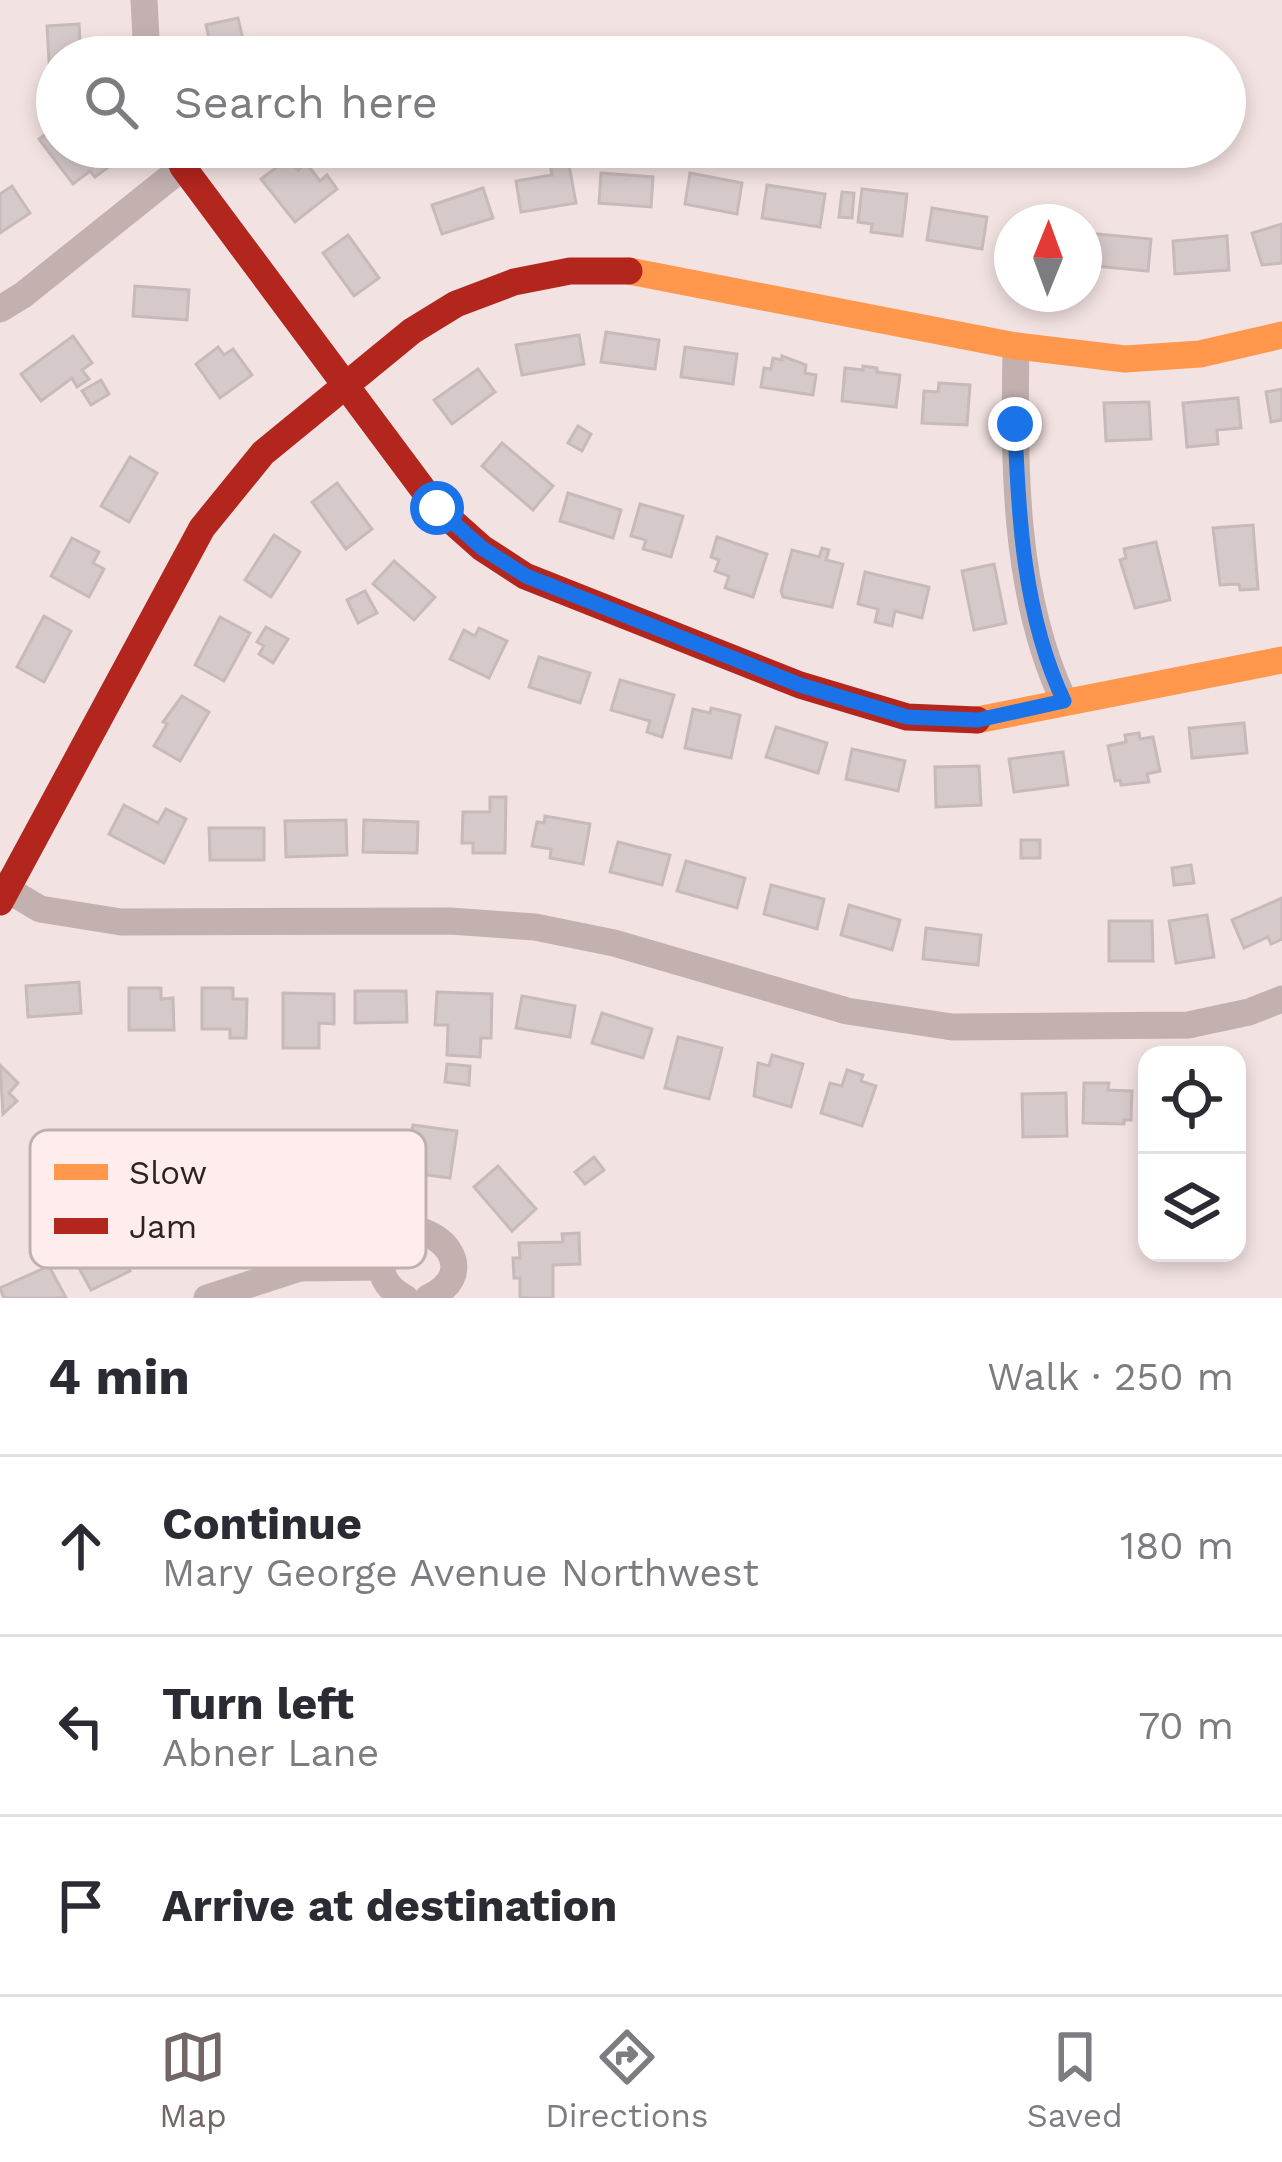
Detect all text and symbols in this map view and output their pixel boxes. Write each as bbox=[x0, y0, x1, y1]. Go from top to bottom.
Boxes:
search box bbox=[36, 36, 1246, 168]
icon: search bbox=[78, 69, 144, 135]
text: Search here bbox=[174, 76, 438, 129]
north arrow bbox=[994, 204, 1102, 312]
route end bbox=[988, 397, 1042, 451]
route start bbox=[410, 481, 464, 535]
map controls bbox=[1138, 1046, 1246, 1262]
button: locate bbox=[1138, 1046, 1246, 1154]
legend bbox=[30, 1130, 426, 1268]
text: Slow bbox=[129, 1153, 207, 1192]
button: layers bbox=[1138, 1154, 1246, 1262]
text: Jam bbox=[129, 1207, 197, 1246]
text: 4 min bbox=[48, 1347, 190, 1406]
text: Walk · 250 m bbox=[987, 1354, 1234, 1399]
text: Continue bbox=[162, 1497, 362, 1550]
icon: ahead bbox=[48, 1513, 114, 1579]
text: 180 m bbox=[1120, 1523, 1234, 1568]
text: Mary George Avenue Northwest bbox=[162, 1550, 759, 1595]
text: Turn left bbox=[162, 1677, 354, 1730]
icon: left bbox=[48, 1693, 114, 1759]
text: 70 m bbox=[1138, 1703, 1234, 1748]
text: Abner Lane bbox=[162, 1730, 379, 1775]
icon: arrive bbox=[48, 1873, 114, 1939]
text: Arrive at destination bbox=[162, 1879, 617, 1932]
tab: Map bbox=[159, 2024, 227, 2135]
tab: Directions bbox=[545, 2024, 708, 2135]
tab: Saved bbox=[1027, 2024, 1123, 2135]

